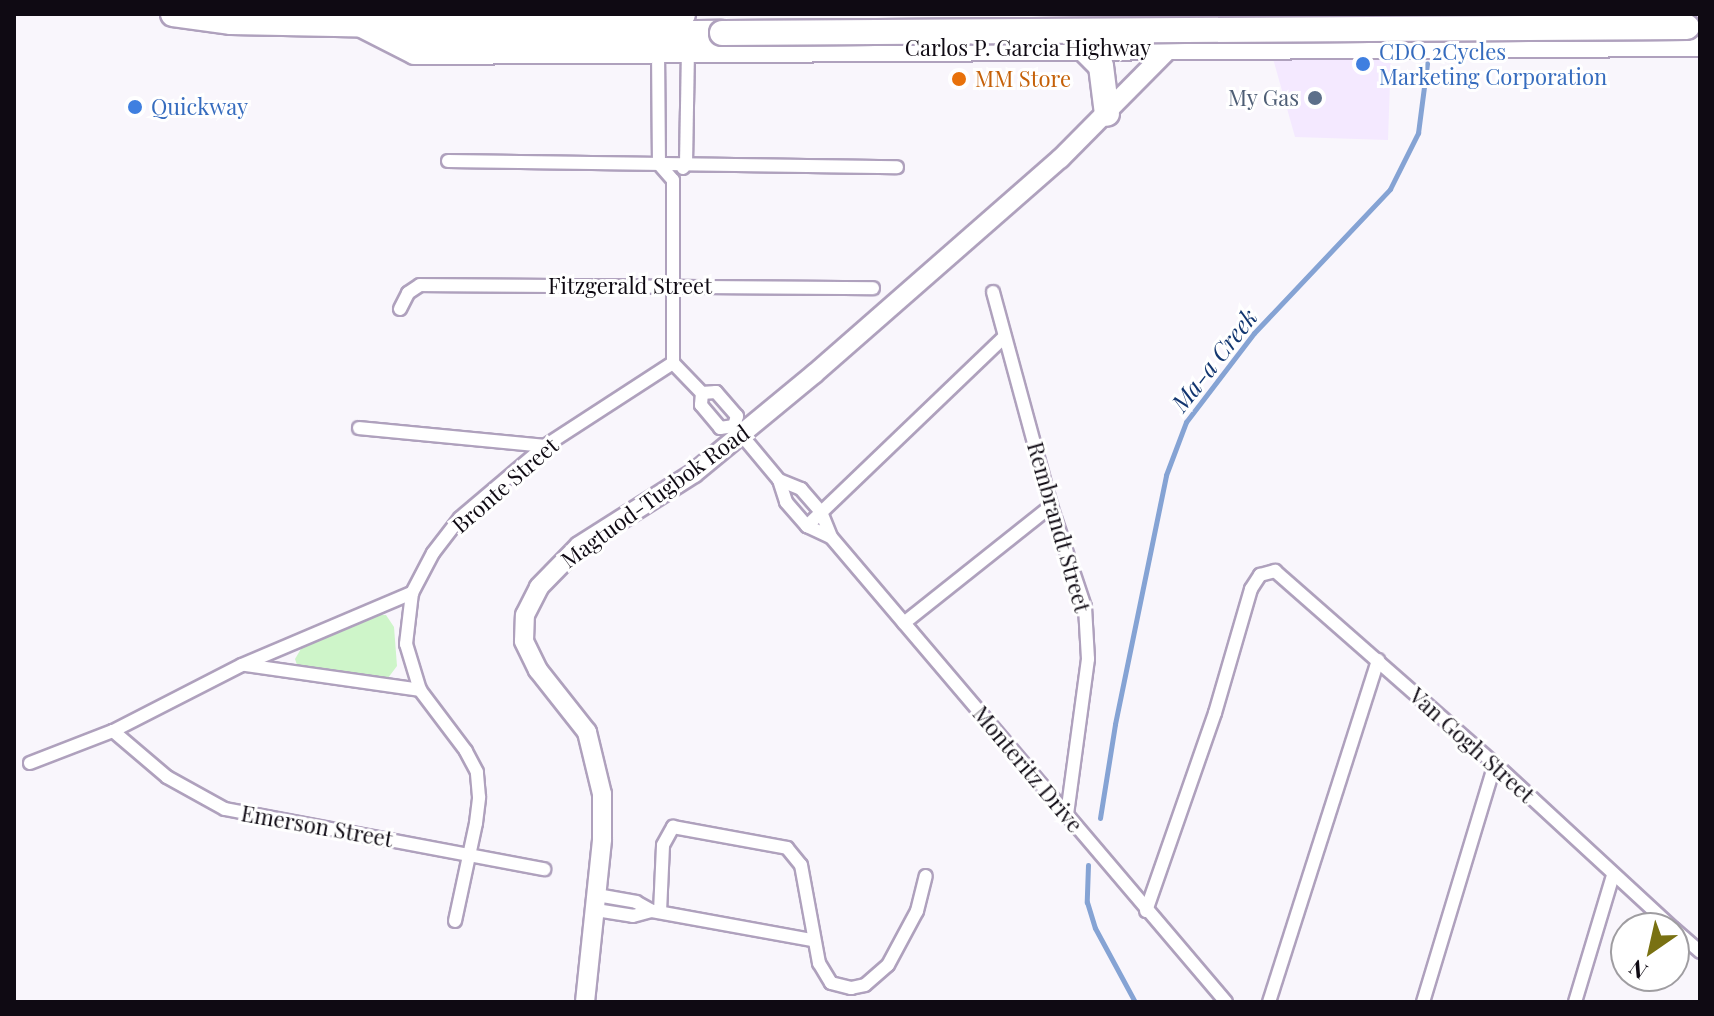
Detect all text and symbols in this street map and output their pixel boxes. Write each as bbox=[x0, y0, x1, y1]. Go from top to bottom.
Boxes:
street label: Carlos P. Garcia Highway bbox=[905, 35, 1151, 61]
place label: CDO 2Cycles Marketing Corporation bbox=[1379, 38, 1607, 90]
marker: CDO 2Cycles Marketing Corporation bbox=[1354, 55, 1372, 73]
place label: MM Store bbox=[975, 66, 1071, 92]
marker: MM Store bbox=[950, 70, 968, 88]
place label: My Gas bbox=[1227, 85, 1299, 111]
marker: My Gas bbox=[1306, 89, 1324, 107]
place label: Quickway bbox=[151, 94, 248, 120]
marker: Quickway bbox=[126, 98, 144, 116]
street label: Fitzgerald Street bbox=[548, 273, 712, 299]
water label: Ma-a Creek bbox=[1165, 303, 1263, 417]
street label: Magtuod-Tugbok Road bbox=[556, 419, 754, 573]
street label: Bronte Street bbox=[447, 432, 563, 538]
street label: Rembrandt Street bbox=[1022, 439, 1096, 615]
street label: Van Gogh Street bbox=[1404, 682, 1540, 808]
street label: Monteritz Drive bbox=[968, 701, 1088, 837]
street label: Emerson Street bbox=[239, 800, 395, 852]
north arrow bbox=[1610, 912, 1690, 992]
text: N bbox=[1623, 953, 1653, 987]

